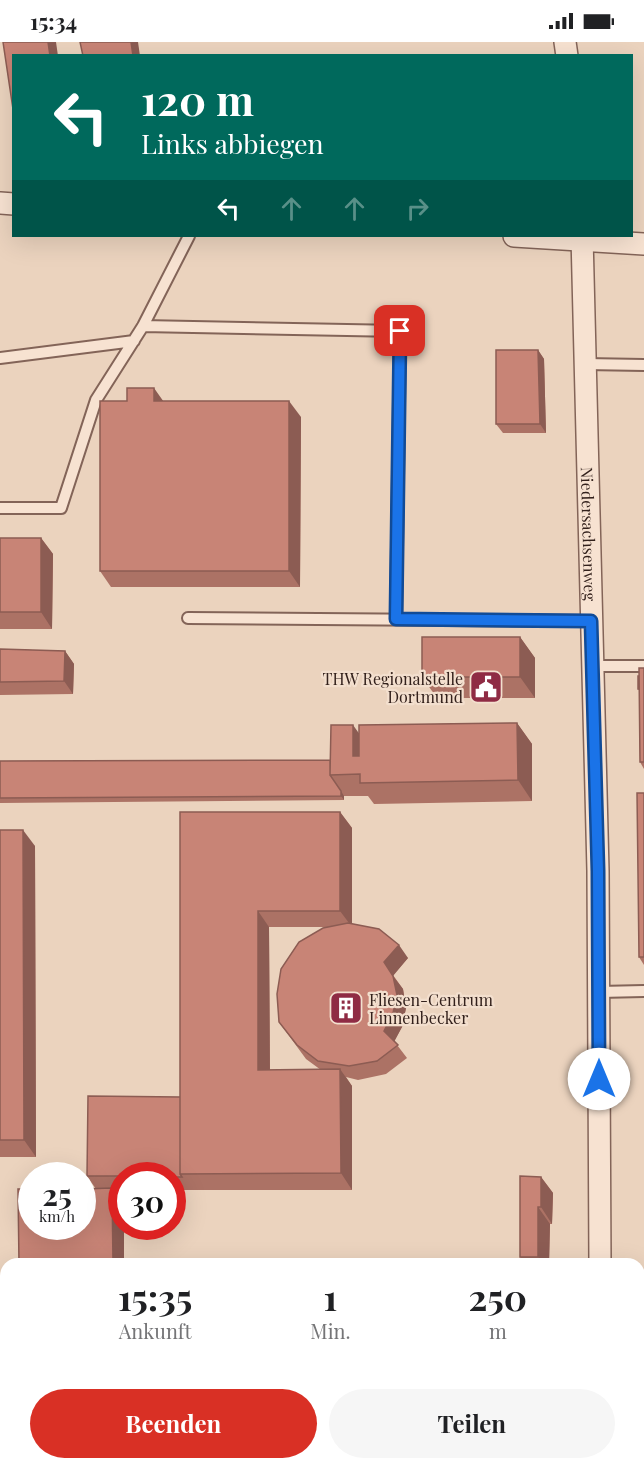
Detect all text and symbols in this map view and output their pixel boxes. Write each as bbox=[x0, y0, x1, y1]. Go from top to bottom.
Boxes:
text: 15:34 bbox=[30, 6, 77, 36]
text: 120 m bbox=[141, 71, 254, 127]
icon: left bbox=[42, 78, 120, 156]
text: Links abbiegen bbox=[141, 125, 324, 161]
icon: left bbox=[212, 192, 245, 225]
icon: ahead bbox=[275, 192, 308, 225]
icon: ahead bbox=[338, 192, 371, 225]
icon: right bbox=[401, 192, 434, 225]
pin bbox=[374, 305, 425, 356]
icon: arrive bbox=[383, 314, 416, 347]
street label: Niedersachsenweg bbox=[577, 467, 602, 602]
place label: THW Regionalstelle Dortmund bbox=[323, 668, 463, 707]
public building icon: THW Regionalstelle Dortmund bbox=[468, 669, 504, 705]
place label: Fliesen-Centrum Linnenbecker bbox=[369, 989, 493, 1028]
building icon: Fliesen-Centrum Linnenbecker bbox=[328, 990, 364, 1026]
position arrow bbox=[567, 1047, 631, 1111]
speed limit sign: 30 bbox=[108, 1162, 186, 1240]
text: 25 bbox=[42, 1174, 72, 1214]
text: km/h bbox=[39, 1206, 75, 1226]
text: 15:35 bbox=[118, 1272, 192, 1320]
text: 1 bbox=[324, 1272, 337, 1320]
text: 250 bbox=[468, 1272, 527, 1320]
text: Ankunft bbox=[119, 1317, 192, 1344]
text: Min. bbox=[310, 1317, 351, 1344]
text: m bbox=[489, 1317, 507, 1344]
button: Beenden bbox=[30, 1389, 317, 1458]
button: Teilen bbox=[329, 1389, 615, 1458]

